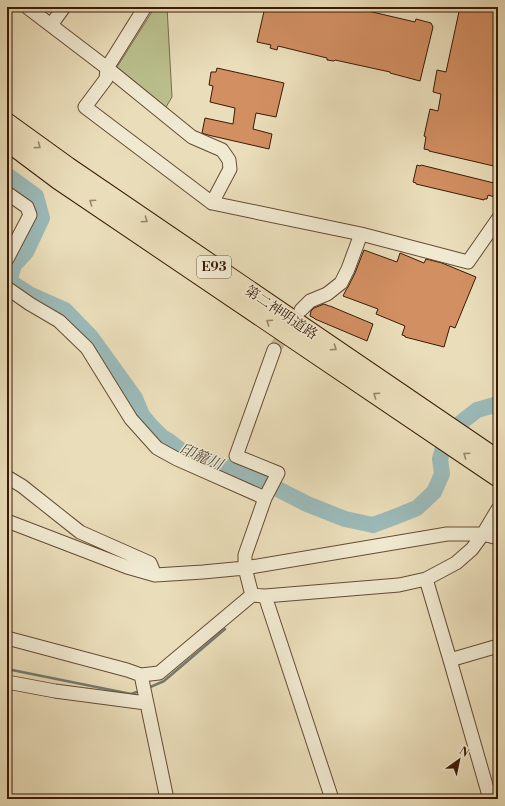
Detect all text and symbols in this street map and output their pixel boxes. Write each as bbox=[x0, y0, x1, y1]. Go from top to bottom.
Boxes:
one-way arrow bbox=[34, 141, 41, 148]
one-way arrow bbox=[89, 199, 96, 207]
one-way arrow bbox=[141, 215, 148, 223]
road number: E93 bbox=[197, 256, 231, 278]
street label: 第二神明道路 bbox=[241, 282, 321, 344]
one-way arrow bbox=[266, 319, 273, 327]
one-way arrow bbox=[329, 343, 336, 350]
one-way arrow bbox=[374, 393, 381, 400]
water label: 印籠川 bbox=[177, 439, 227, 475]
one-way arrow bbox=[463, 453, 470, 460]
north arrow bbox=[439, 740, 479, 780]
text: N bbox=[456, 744, 472, 761]

